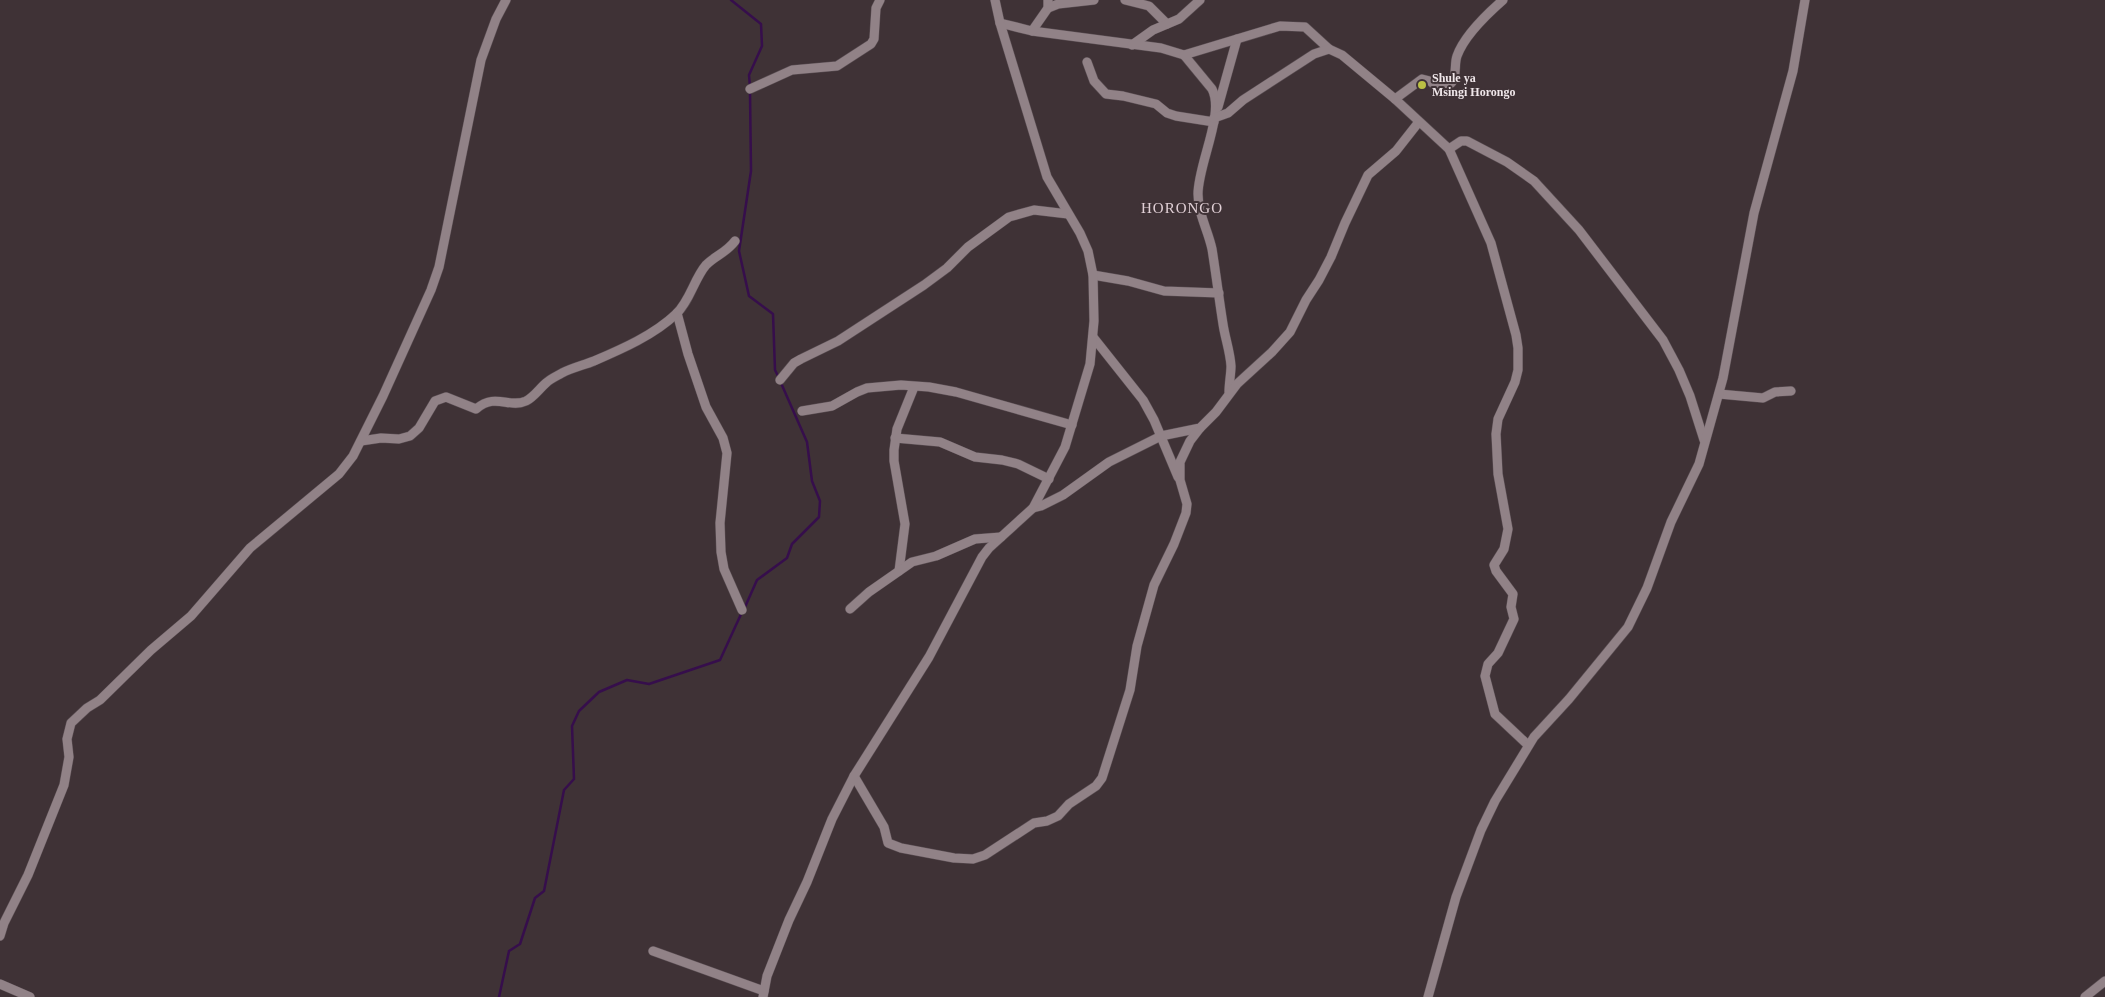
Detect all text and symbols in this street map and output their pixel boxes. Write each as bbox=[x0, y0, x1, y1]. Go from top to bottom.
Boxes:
place label: Shule ya Msingi Horongo bbox=[1432, 71, 1515, 99]
marker: Shule ya Msingi Horongo bbox=[1416, 79, 1428, 91]
district label: HORONGO bbox=[1141, 200, 1223, 216]

